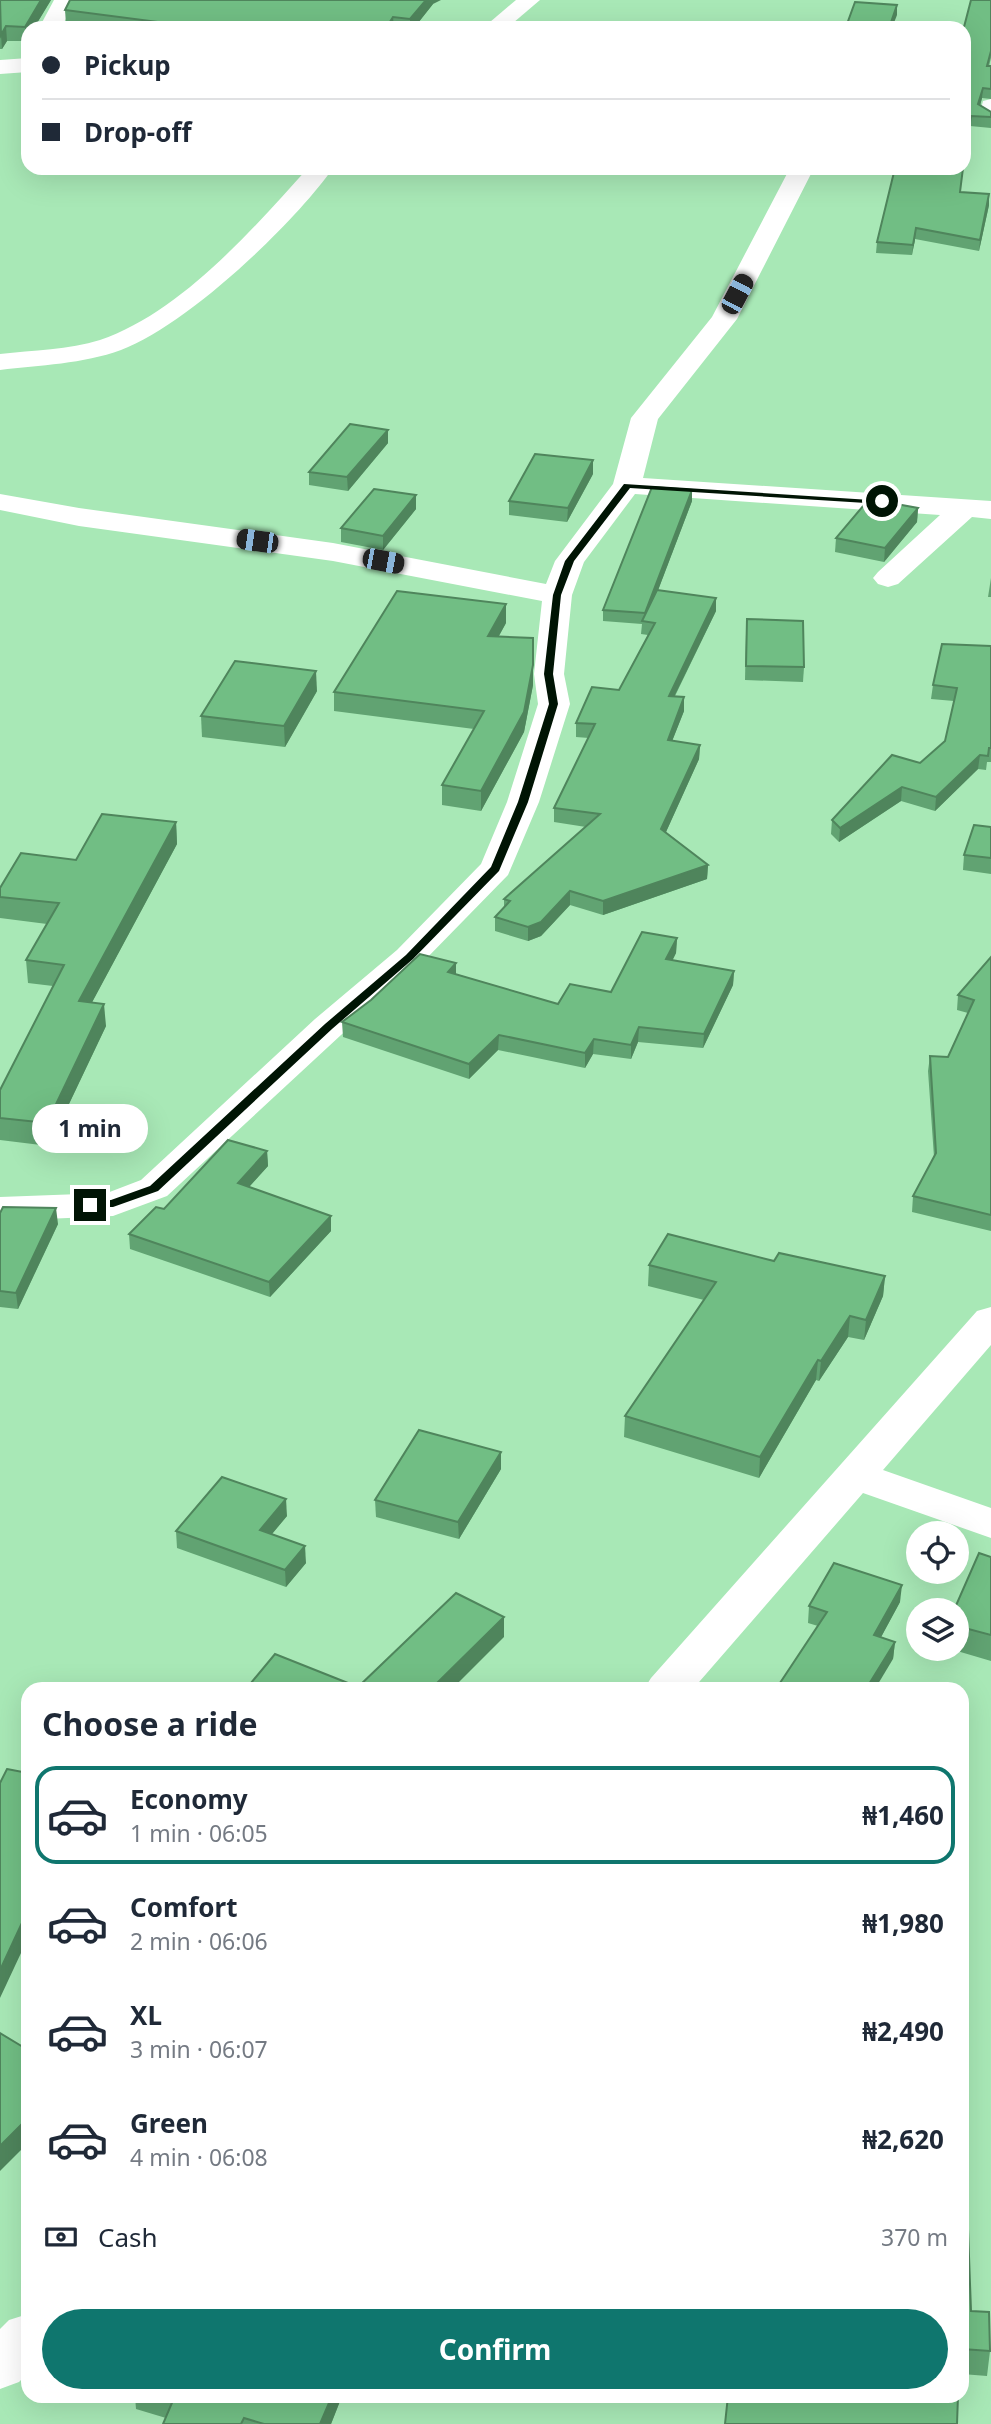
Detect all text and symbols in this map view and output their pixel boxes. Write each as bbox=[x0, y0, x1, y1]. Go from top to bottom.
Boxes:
text: Pickup bbox=[84, 47, 171, 83]
text: Drop-off bbox=[84, 114, 191, 150]
car bbox=[718, 271, 757, 317]
route start bbox=[866, 485, 898, 517]
car bbox=[235, 528, 280, 554]
car bbox=[361, 547, 406, 575]
callout: 1 min bbox=[32, 1104, 148, 1152]
text: 1 min bbox=[58, 1112, 122, 1144]
route end bbox=[74, 1189, 106, 1221]
map controls bbox=[906, 1521, 969, 1661]
button: locate bbox=[906, 1521, 969, 1584]
button: layers bbox=[906, 1598, 969, 1661]
text: Choose a ride bbox=[42, 1702, 258, 1745]
text: Economy bbox=[130, 1781, 248, 1817]
icon: car bbox=[46, 1784, 109, 1847]
text: ₦1,460 bbox=[862, 1797, 944, 1833]
text: 1 min · 06:05 bbox=[130, 1817, 268, 1849]
text: Comfort bbox=[130, 1889, 238, 1925]
icon: car bbox=[46, 1892, 109, 1955]
text: ₦1,980 bbox=[862, 1905, 944, 1941]
text: 2 min · 06:06 bbox=[130, 1925, 268, 1957]
text: XL bbox=[130, 1997, 162, 2033]
icon: car bbox=[46, 2000, 109, 2063]
text: ₦2,490 bbox=[862, 2013, 944, 2049]
text: 3 min · 06:07 bbox=[130, 2033, 268, 2065]
text: Green bbox=[130, 2105, 208, 2141]
icon: car bbox=[46, 2108, 109, 2171]
text: ₦2,620 bbox=[862, 2121, 944, 2157]
text: 4 min · 06:08 bbox=[130, 2141, 268, 2173]
icon: cash bbox=[42, 2218, 80, 2256]
text: Cash bbox=[98, 2219, 158, 2255]
text: 370 m bbox=[881, 2221, 948, 2253]
button: Confirm bbox=[42, 2309, 948, 2389]

